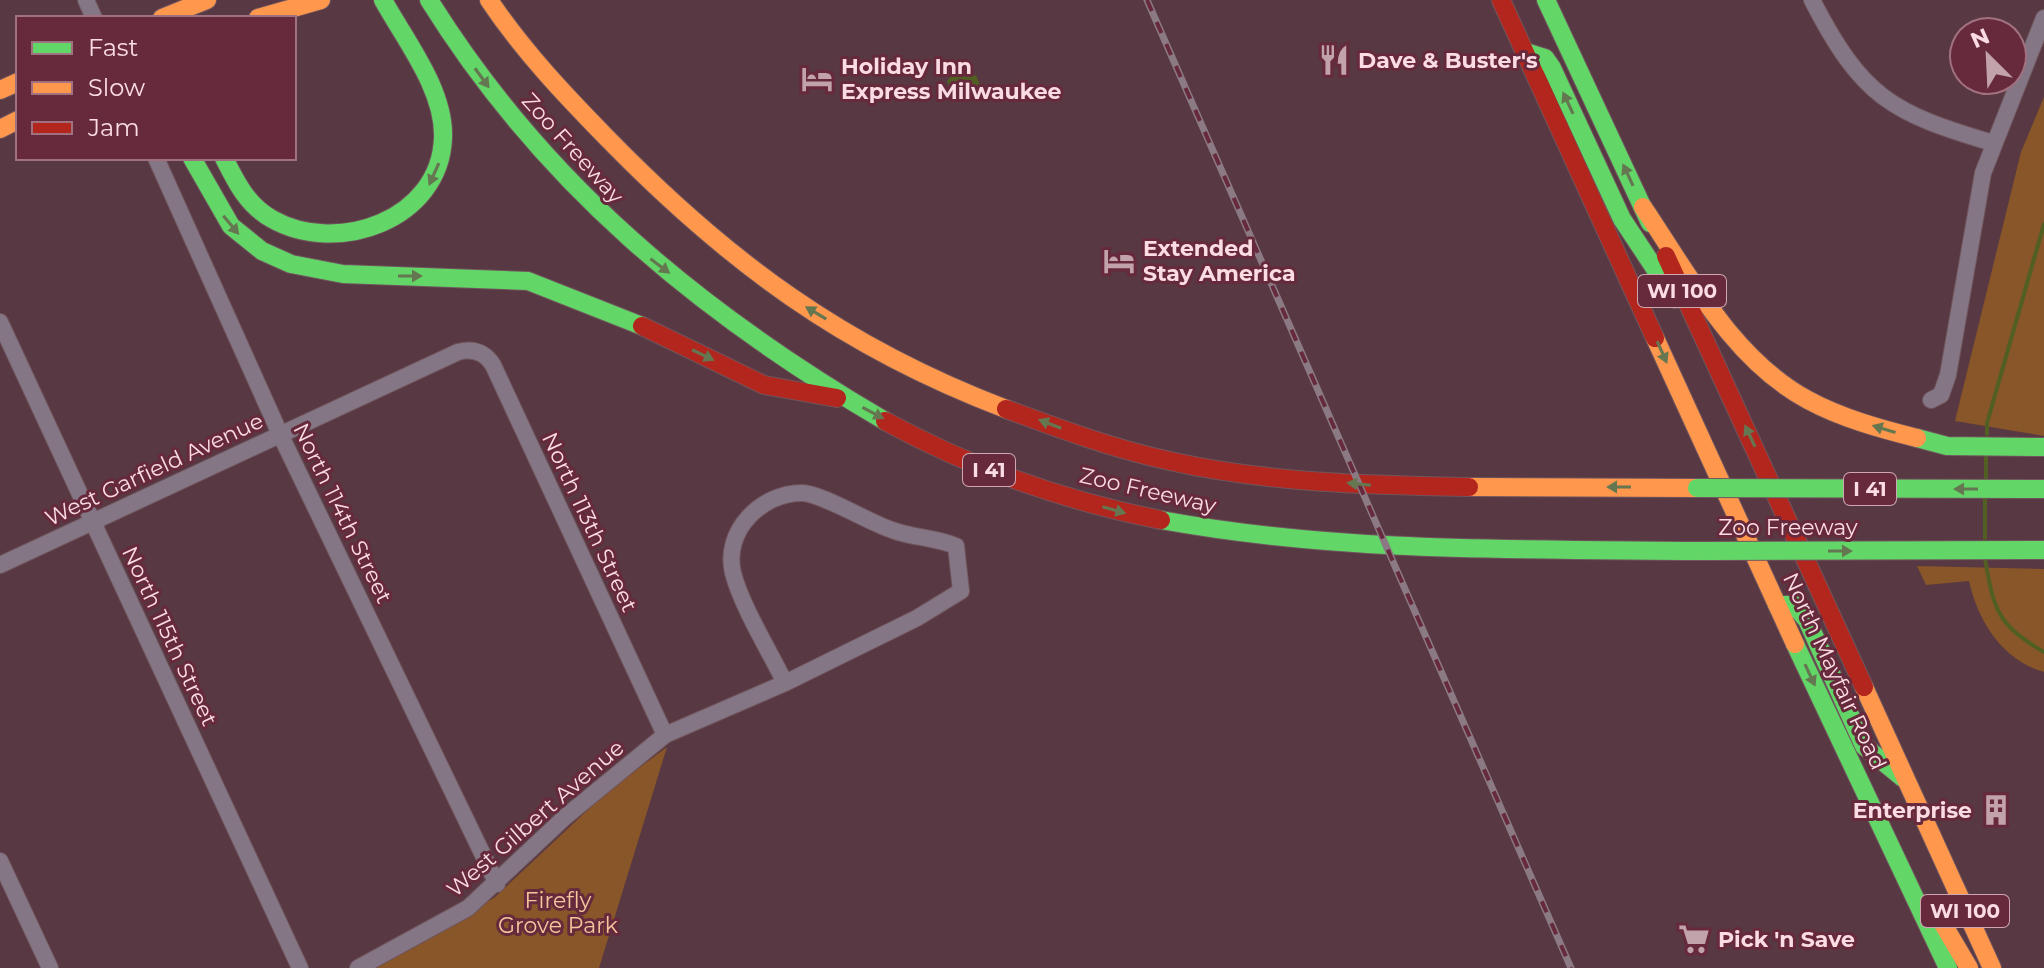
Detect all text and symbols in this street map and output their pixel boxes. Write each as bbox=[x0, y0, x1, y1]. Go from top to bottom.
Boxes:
legend bbox=[16, 16, 296, 160]
north arrow bbox=[1948, 16, 2028, 96]
text: N bbox=[1966, 22, 1994, 54]
text: Fast bbox=[88, 33, 139, 62]
restaurant icon: Dave & Buster's bbox=[1317, 43, 1351, 77]
place label: Dave & Buster's bbox=[1358, 47, 1538, 74]
place label: Holiday Inn Express Milwaukee bbox=[841, 53, 1062, 105]
hotel icon: Holiday Inn Express Milwaukee bbox=[800, 62, 834, 96]
one-way arrow bbox=[473, 68, 489, 88]
text: Slow bbox=[88, 73, 145, 102]
street label: Zoo Freeway bbox=[516, 88, 629, 209]
one-way arrow bbox=[1561, 92, 1575, 115]
text: Jam bbox=[87, 113, 140, 142]
one-way arrow bbox=[428, 162, 441, 185]
one-way arrow bbox=[1621, 164, 1635, 187]
one-way arrow bbox=[222, 215, 239, 235]
place label: Extended Stay America bbox=[1143, 235, 1295, 287]
hotel icon: Extended Stay America bbox=[1102, 244, 1136, 278]
one-way arrow bbox=[650, 257, 670, 273]
one-way arrow bbox=[398, 270, 423, 282]
road number: WI 100 bbox=[1638, 275, 1726, 307]
one-way arrow bbox=[805, 306, 827, 320]
one-way arrow bbox=[1656, 340, 1669, 364]
one-way arrow bbox=[691, 348, 714, 362]
street label: West Garfield Avenue bbox=[41, 407, 267, 532]
one-way arrow bbox=[862, 407, 885, 420]
one-way arrow bbox=[1038, 417, 1062, 430]
street label: North 114th Street bbox=[287, 419, 398, 608]
one-way arrow bbox=[1872, 422, 1896, 435]
one-way arrow bbox=[1743, 425, 1757, 448]
street label: North 113th Street bbox=[536, 428, 643, 616]
road number: I 41 bbox=[963, 454, 1015, 486]
street label: Zoo Freeway bbox=[1077, 462, 1219, 519]
road number: I 41 bbox=[1844, 473, 1896, 505]
one-way arrow bbox=[1346, 477, 1371, 490]
one-way arrow bbox=[1606, 481, 1631, 493]
one-way arrow bbox=[1953, 483, 1978, 495]
one-way arrow bbox=[1101, 504, 1126, 516]
street label: Zoo Freeway bbox=[1718, 514, 1858, 541]
street label: North 115th Street bbox=[116, 542, 223, 730]
one-way arrow bbox=[1828, 544, 1853, 557]
street label: North Mayfair Road bbox=[1777, 568, 1892, 774]
one-way arrow bbox=[1803, 663, 1817, 687]
street label: West Gilbert Avenue bbox=[441, 734, 629, 903]
building icon: Enterprise bbox=[1979, 793, 2013, 827]
place label: Enterprise bbox=[1853, 797, 1972, 824]
park label: Firefly Grove Park bbox=[498, 887, 619, 939]
road number: WI 100 bbox=[1921, 895, 2009, 927]
supermarket icon: Pick 'n Save bbox=[1677, 922, 1711, 956]
place label: Pick 'n Save bbox=[1718, 926, 1855, 953]

